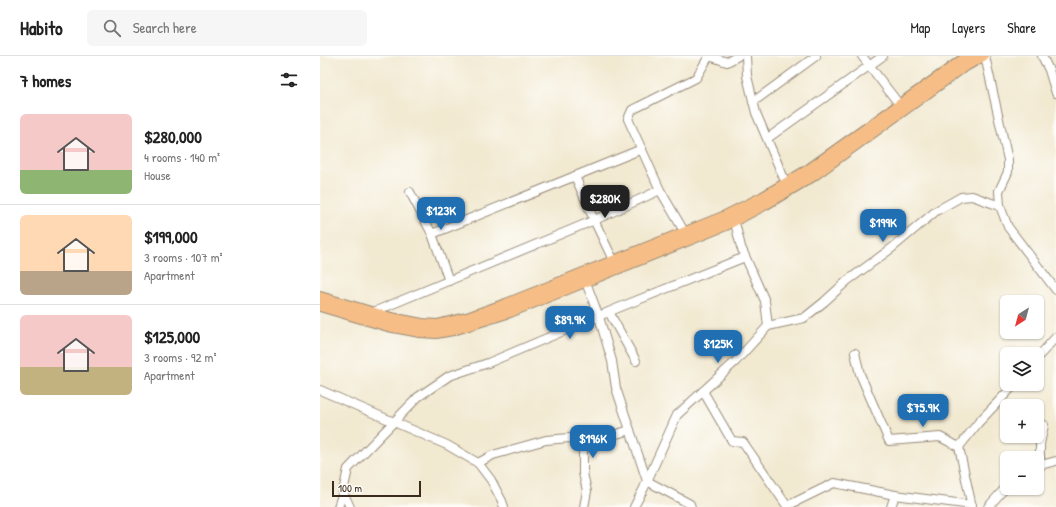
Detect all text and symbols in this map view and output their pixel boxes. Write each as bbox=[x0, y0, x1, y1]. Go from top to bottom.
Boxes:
search box bbox=[87, 10, 367, 46]
text: Habito bbox=[20, 15, 63, 41]
icon: search bbox=[101, 17, 123, 39]
text: Search here bbox=[133, 17, 197, 38]
text: Map bbox=[910, 18, 930, 37]
text: Layers bbox=[952, 18, 985, 37]
text: Share bbox=[1007, 18, 1036, 37]
text: 7 homes bbox=[20, 69, 71, 92]
icon: filters bbox=[278, 69, 300, 91]
text: $280,000 bbox=[144, 125, 202, 148]
icon: home bbox=[52, 130, 100, 178]
text: 4 rooms · 140 m² bbox=[144, 148, 220, 166]
text: House bbox=[144, 166, 171, 184]
pin: $280K bbox=[577, 185, 633, 219]
text: $280K bbox=[590, 189, 620, 207]
pin: $123K bbox=[413, 197, 469, 231]
text: $123K bbox=[426, 201, 456, 219]
pin: $199K bbox=[855, 209, 911, 243]
text: $199K bbox=[869, 213, 897, 231]
text: $199,000 bbox=[144, 225, 198, 248]
icon: home bbox=[52, 231, 100, 279]
text: 3 rooms · 107 m² bbox=[144, 248, 223, 266]
text: Apartment bbox=[144, 266, 195, 284]
north arrow bbox=[1000, 295, 1044, 339]
map controls bbox=[1000, 295, 1044, 495]
pin: $89.9K bbox=[537, 306, 603, 340]
text: $89.9K bbox=[554, 310, 586, 328]
text: $125,000 bbox=[144, 325, 200, 348]
pin: $125K bbox=[690, 330, 746, 364]
icon: home bbox=[52, 331, 100, 379]
text: $125K bbox=[703, 334, 733, 352]
button: layers bbox=[1000, 347, 1044, 391]
text: 3 rooms · 92 m² bbox=[144, 348, 216, 366]
text: Apartment bbox=[144, 366, 195, 384]
pin: $75.9K bbox=[890, 394, 956, 428]
text: $75.9K bbox=[907, 398, 939, 416]
button: + bbox=[1000, 399, 1044, 443]
pin: $196K bbox=[565, 425, 621, 459]
text: $196K bbox=[579, 429, 607, 447]
button: − bbox=[1000, 451, 1044, 495]
scale bar bbox=[332, 479, 421, 498]
text: 100 m bbox=[338, 481, 362, 495]

